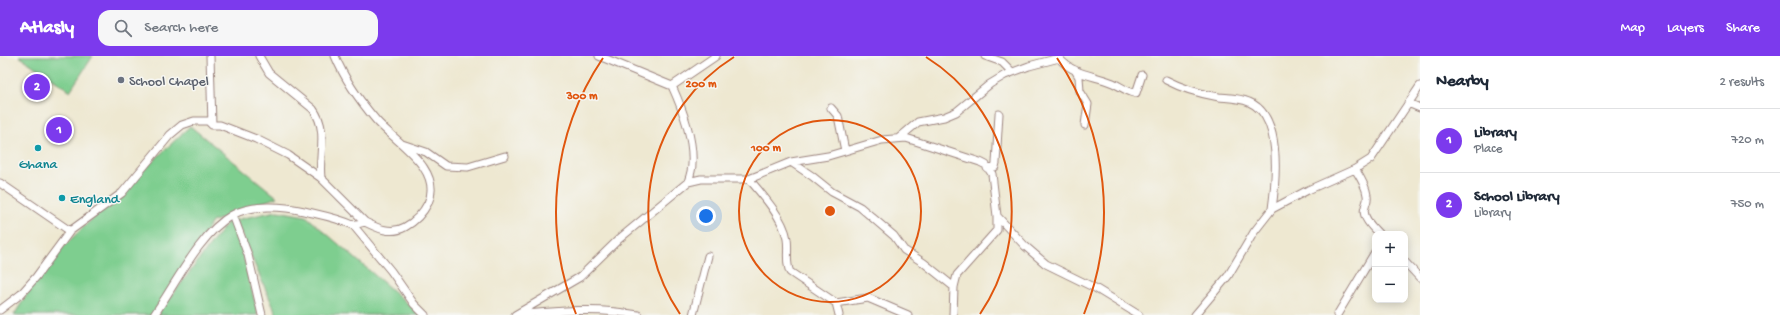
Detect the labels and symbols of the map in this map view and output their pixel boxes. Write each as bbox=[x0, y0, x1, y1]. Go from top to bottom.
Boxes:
pin: 2 bbox=[24, 72, 50, 102]
place label: School Chapel bbox=[129, 74, 209, 91]
marker: School Chapel bbox=[116, 75, 126, 85]
text: 200 m bbox=[686, 78, 717, 92]
text: 300 m bbox=[565, 90, 598, 104]
pin: 1 bbox=[46, 115, 72, 145]
text: 100 m bbox=[750, 142, 781, 156]
marker: Ghana bbox=[33, 143, 43, 153]
place label: Ghana bbox=[19, 157, 58, 174]
place label: England bbox=[70, 192, 121, 209]
marker: England bbox=[57, 193, 67, 203]
centre of rings bbox=[823, 204, 837, 218]
your location bbox=[696, 206, 716, 226]

